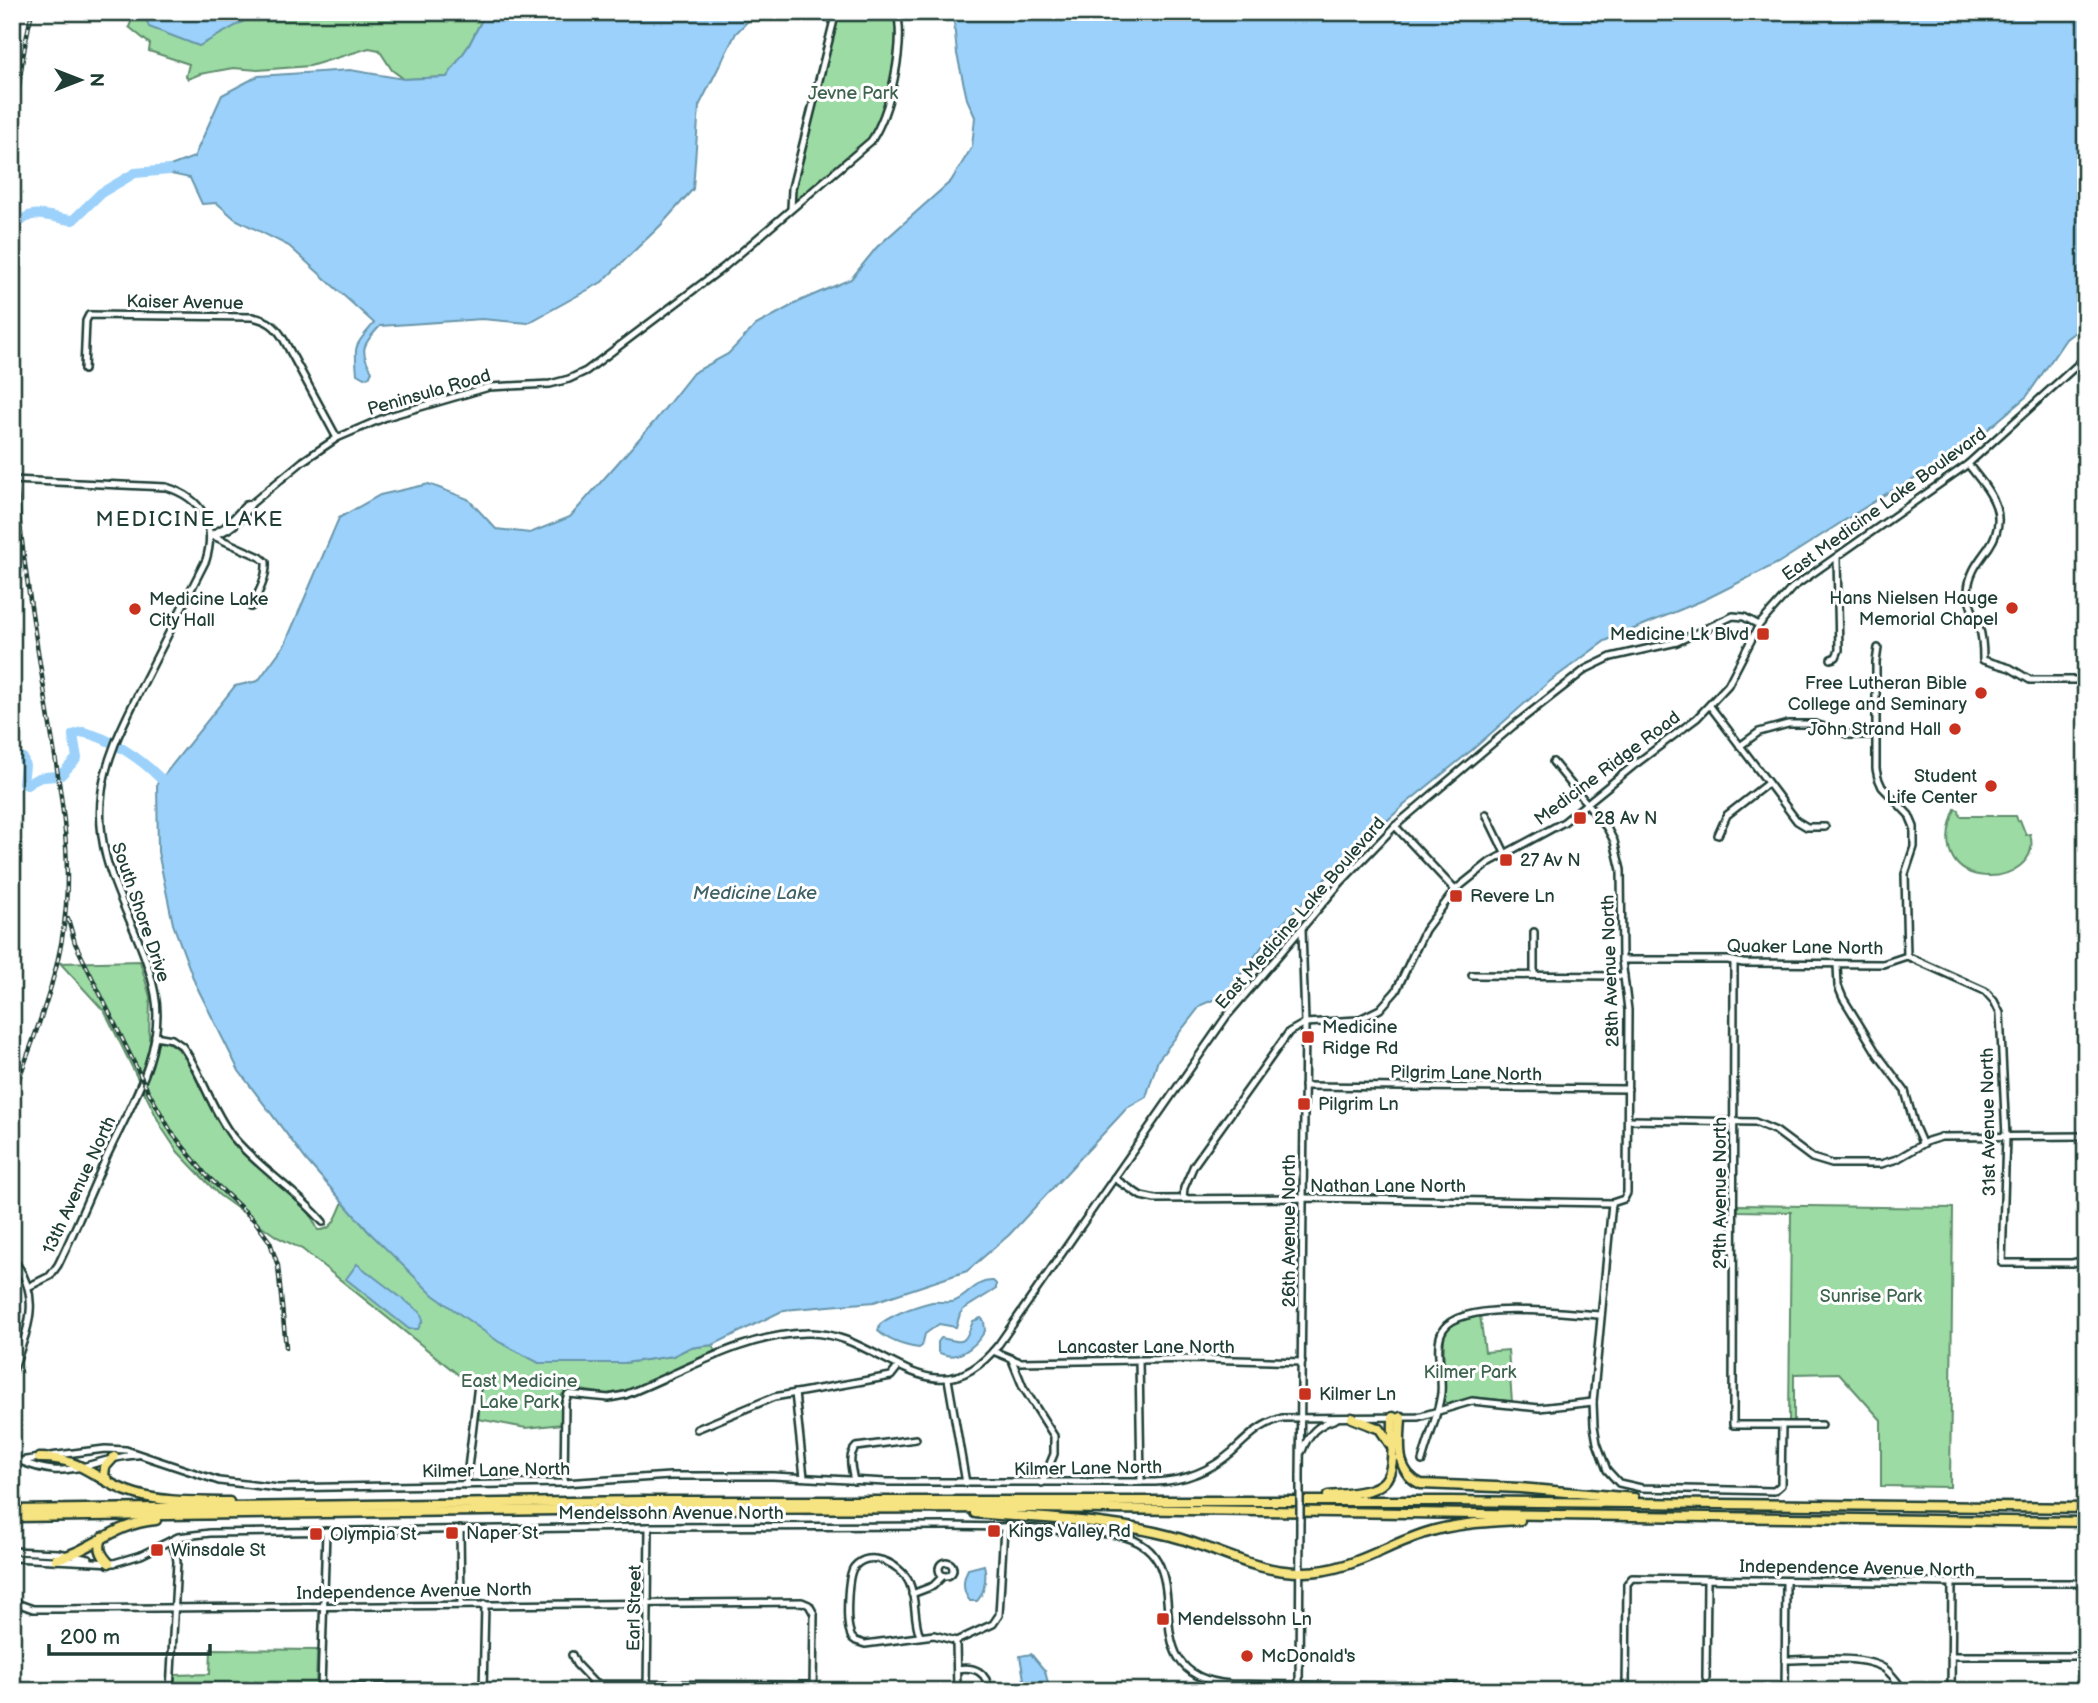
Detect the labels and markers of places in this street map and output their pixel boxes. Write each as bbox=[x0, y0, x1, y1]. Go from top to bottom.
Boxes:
place label: Hans Nielsen Hauge Memorial Chapel bbox=[1829, 588, 1998, 630]
place label: Medicine Lake City Hall bbox=[149, 589, 269, 631]
marker: Hans Nielsen Hauge Memorial Chapel bbox=[2004, 600, 2020, 616]
marker: Medicine Lake City Hall bbox=[127, 601, 143, 617]
place label: Medicine Lk Blvd bbox=[1610, 624, 1749, 645]
marker: Medicine Lk Blvd bbox=[1755, 626, 1771, 642]
place label: Free Lutheran Bible College and Seminary bbox=[1788, 673, 1968, 715]
marker: Free Lutheran Bible College and Seminary bbox=[1973, 685, 1989, 701]
place label: John Strand Hall bbox=[1808, 719, 1941, 740]
marker: John Strand Hall bbox=[1947, 721, 1963, 737]
place label: Student Life Center bbox=[1886, 766, 1977, 808]
marker: Student Life Center bbox=[1983, 778, 1999, 794]
place label: 28 Av N bbox=[1594, 808, 1658, 829]
marker: 28 Av N bbox=[1572, 810, 1588, 826]
place label: 27 Av N bbox=[1520, 850, 1581, 871]
marker: 27 Av N bbox=[1498, 852, 1514, 868]
place label: Revere Ln bbox=[1470, 886, 1555, 907]
marker: Revere Ln bbox=[1448, 888, 1464, 904]
place label: Medicine Ridge Rd bbox=[1322, 1017, 1398, 1059]
marker: Medicine Ridge Rd bbox=[1300, 1029, 1316, 1045]
place label: Pilgrim Ln bbox=[1318, 1094, 1399, 1115]
marker: Pilgrim Ln bbox=[1296, 1096, 1312, 1112]
place label: Kilmer Ln bbox=[1319, 1384, 1396, 1405]
marker: Kilmer Ln bbox=[1297, 1386, 1313, 1402]
place label: Kings Valley Rd bbox=[1008, 1521, 1131, 1542]
place label: Naper St bbox=[466, 1523, 539, 1544]
marker: Kings Valley Rd bbox=[986, 1523, 1002, 1539]
place label: Olympia St bbox=[330, 1524, 417, 1545]
marker: Naper St bbox=[444, 1525, 460, 1541]
marker: Olympia St bbox=[308, 1526, 324, 1542]
place label: Winsdale St bbox=[171, 1540, 266, 1561]
marker: Winsdale St bbox=[149, 1542, 165, 1558]
place label: Mendelssohn Ln bbox=[1177, 1609, 1312, 1630]
marker: Mendelssohn Ln bbox=[1155, 1611, 1171, 1627]
place label: McDonald's bbox=[1261, 1646, 1356, 1667]
marker: McDonald's bbox=[1239, 1648, 1255, 1664]

